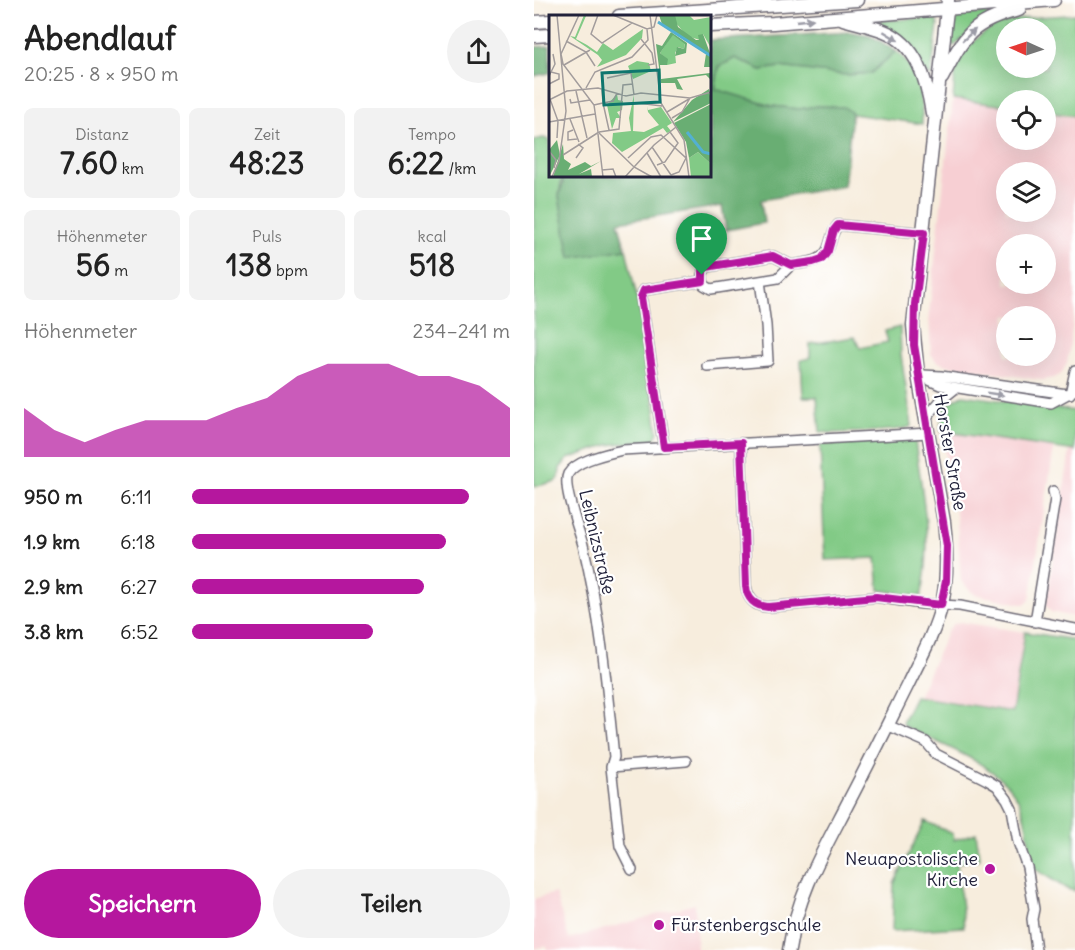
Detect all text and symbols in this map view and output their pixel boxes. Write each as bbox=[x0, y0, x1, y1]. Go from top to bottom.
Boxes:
inset map bbox=[549, 15, 711, 177]
one-way arrow bbox=[795, 15, 814, 25]
text: Abendlauf bbox=[24, 17, 176, 59]
north arrow bbox=[996, 18, 1056, 78]
map controls bbox=[996, 18, 1056, 366]
button: share bbox=[447, 20, 510, 83]
one-way arrow bbox=[961, 29, 976, 42]
one-way arrow bbox=[883, 31, 899, 42]
text: 20:25 · 8 × 950 m bbox=[24, 61, 179, 86]
button: locate bbox=[996, 90, 1056, 150]
text: Distanz bbox=[75, 124, 129, 144]
text: Zeit bbox=[254, 124, 280, 144]
text: Tempo bbox=[408, 124, 456, 144]
text: 7.60 bbox=[60, 144, 118, 182]
text: 48:23 bbox=[230, 144, 304, 182]
text: 6:22 bbox=[388, 144, 445, 182]
text: km bbox=[118, 158, 144, 178]
text: /km bbox=[445, 158, 476, 178]
button: layers bbox=[996, 162, 1056, 222]
pin bbox=[676, 213, 727, 275]
icon: arrive bbox=[685, 222, 718, 255]
text: Höhenmeter bbox=[57, 226, 147, 246]
text: Puls bbox=[252, 226, 282, 246]
text: kcal bbox=[418, 226, 446, 246]
button: + bbox=[996, 234, 1056, 294]
text: 56 bbox=[76, 246, 110, 284]
text: 138 bbox=[226, 246, 272, 284]
text: 518 bbox=[409, 246, 455, 284]
text: m bbox=[110, 260, 128, 280]
text: bpm bbox=[272, 260, 308, 280]
button: − bbox=[996, 306, 1056, 366]
text: Höhenmeter bbox=[24, 318, 137, 343]
text: 234–241 m bbox=[413, 318, 510, 343]
one-way arrow bbox=[985, 389, 1004, 398]
street label: Horster Straße bbox=[929, 392, 972, 512]
text: 950 m bbox=[24, 484, 82, 509]
text: 6:11 bbox=[120, 484, 152, 509]
street label: Leibnizstraße bbox=[574, 487, 621, 597]
text: 1.9 km bbox=[24, 529, 80, 554]
text: 6:18 bbox=[120, 529, 156, 554]
text: 2.9 km bbox=[24, 574, 83, 599]
text: 6:27 bbox=[120, 574, 157, 599]
text: 3.8 km bbox=[24, 619, 84, 644]
text: 6:52 bbox=[120, 619, 159, 644]
place label: Neuapostolische Kirche bbox=[845, 847, 978, 891]
marker: Neuapostolische Kirche bbox=[983, 862, 997, 876]
button: Speichern bbox=[24, 869, 261, 938]
button: Teilen bbox=[273, 869, 510, 938]
place label: Fürstenbergschule bbox=[671, 913, 821, 936]
marker: Fürstenbergschule bbox=[652, 918, 666, 932]

